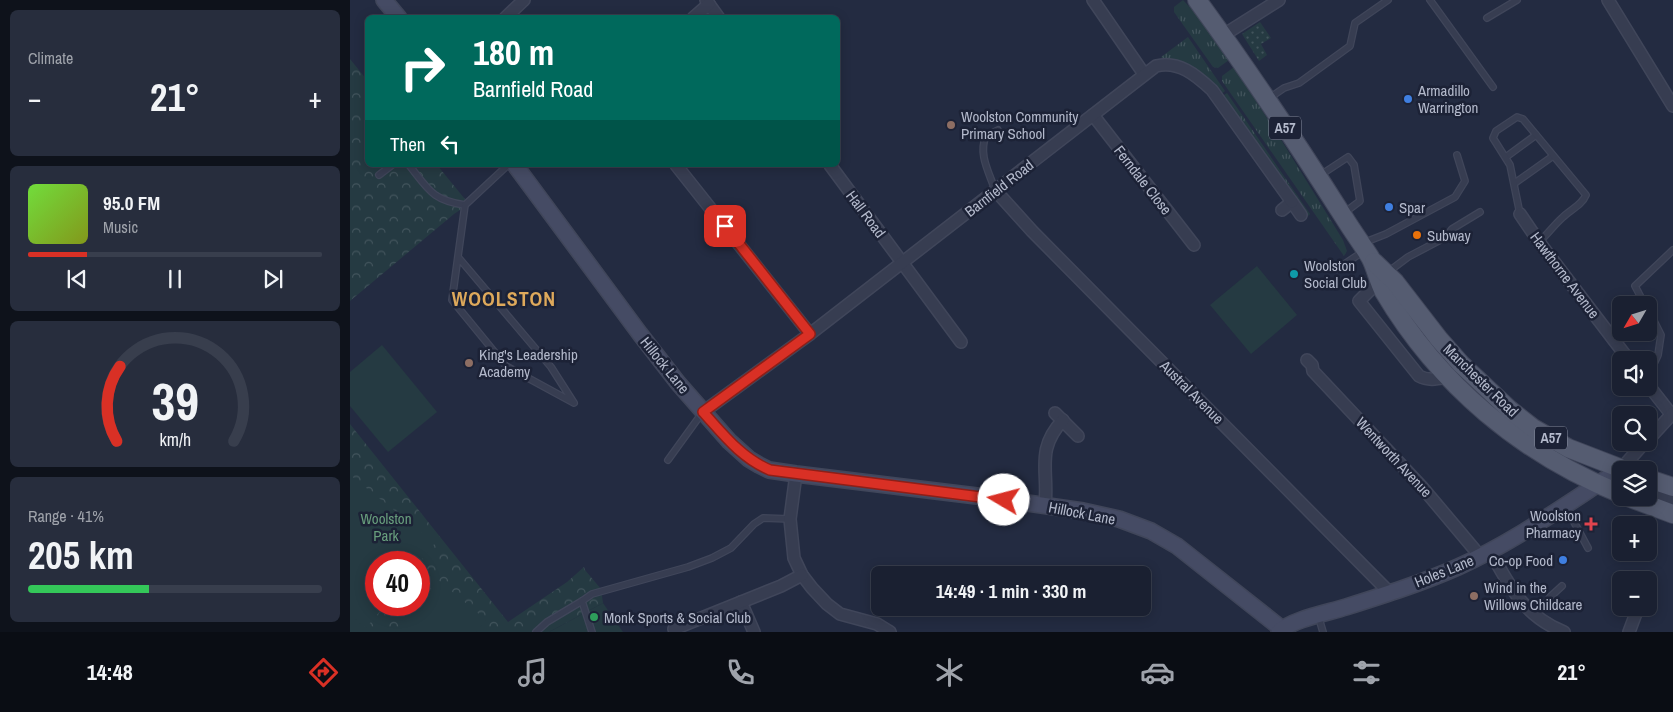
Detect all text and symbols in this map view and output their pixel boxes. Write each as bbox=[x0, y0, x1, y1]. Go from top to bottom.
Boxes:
text: 180 m bbox=[473, 29, 554, 76]
icon: right bbox=[390, 35, 455, 100]
text: Climate bbox=[28, 47, 73, 69]
text: 21° bbox=[150, 72, 200, 123]
text: Barnfield Road bbox=[473, 74, 593, 104]
text: − bbox=[28, 79, 41, 117]
text: + bbox=[309, 79, 322, 117]
place label: Armadillo Warrington bbox=[1417, 80, 1478, 118]
marker: Armadillo Warrington bbox=[1402, 93, 1414, 105]
place label: Woolston Community Primary School bbox=[961, 106, 1079, 144]
road number: A57 bbox=[1269, 116, 1301, 140]
marker: Woolston Community Primary School bbox=[945, 119, 957, 131]
icon: left bbox=[436, 130, 464, 158]
text: Then bbox=[390, 131, 426, 157]
street label: Ferndale Close bbox=[1109, 141, 1177, 219]
street label: Barnfield Road bbox=[960, 154, 1038, 222]
street label: Hall Road bbox=[841, 186, 891, 242]
text: 95.0 FM bbox=[103, 190, 160, 216]
place label: Spar bbox=[1399, 197, 1425, 218]
marker: Spar bbox=[1383, 201, 1395, 213]
pin bbox=[704, 205, 746, 247]
icon: arrive bbox=[711, 212, 739, 240]
text: Music bbox=[103, 216, 138, 238]
place label: Subway bbox=[1427, 225, 1472, 246]
street label: Hawthorne Avenue bbox=[1525, 227, 1605, 323]
marker: Subway bbox=[1411, 229, 1423, 241]
place label: Woolston Social Club bbox=[1304, 255, 1367, 293]
icon: previous bbox=[63, 265, 91, 293]
icon: pause bbox=[161, 265, 189, 293]
icon: next bbox=[259, 265, 287, 293]
marker: Woolston Social Club bbox=[1288, 268, 1300, 280]
district label: WOOLSTON bbox=[452, 285, 556, 312]
north arrow bbox=[1612, 296, 1658, 341]
map controls bbox=[1612, 296, 1657, 616]
street label: Hillock Lane bbox=[636, 332, 695, 398]
street label: Manchester Road bbox=[1439, 339, 1523, 421]
place label: King's Leadership Academy bbox=[478, 344, 578, 382]
button: sound bbox=[1612, 351, 1657, 396]
street label: Austral Avenue bbox=[1155, 355, 1229, 429]
marker: King's Leadership Academy bbox=[463, 357, 475, 369]
text: 39 bbox=[151, 366, 199, 436]
button: search bbox=[1612, 406, 1657, 451]
street label: Wentworth Avenue bbox=[1351, 412, 1437, 502]
road number: A57 bbox=[1535, 426, 1567, 449]
text: km/h bbox=[159, 428, 191, 452]
button: layers bbox=[1612, 461, 1657, 506]
position arrow bbox=[977, 473, 1029, 525]
street label: Hillock Lane bbox=[1047, 496, 1117, 530]
text: Range · 41% bbox=[28, 505, 104, 527]
place label: Woolston Pharmacy bbox=[1526, 505, 1582, 543]
park label: Woolston Park bbox=[360, 508, 412, 546]
button: + bbox=[1612, 516, 1657, 561]
marker: Woolston Pharmacy bbox=[1585, 518, 1597, 530]
text: 205 km bbox=[28, 530, 134, 581]
street label: Holes Lane bbox=[1411, 550, 1477, 592]
place label: Co-op Food bbox=[1489, 550, 1553, 571]
speed limit sign: 40 bbox=[365, 551, 430, 616]
marker: Co-op Food bbox=[1557, 554, 1569, 566]
button: − bbox=[1612, 571, 1657, 616]
place label: Wind in the Willows Childcare bbox=[1484, 577, 1583, 615]
text: 14:49 · 1 min · 330 m bbox=[936, 578, 1086, 604]
marker: Wind in the Willows Childcare bbox=[1468, 590, 1480, 602]
place label: Monk Sports & Social Club bbox=[604, 607, 751, 628]
marker: Monk Sports & Social Club bbox=[588, 611, 600, 623]
icon: directions bbox=[306, 655, 341, 690]
icon: music bbox=[515, 655, 550, 690]
icon: phone bbox=[723, 655, 758, 690]
icon: climate bbox=[932, 655, 967, 690]
icon: car bbox=[1140, 655, 1175, 690]
icon: filters bbox=[1349, 655, 1384, 690]
text: 14:48 bbox=[87, 657, 133, 687]
text: 21° bbox=[1557, 657, 1586, 687]

